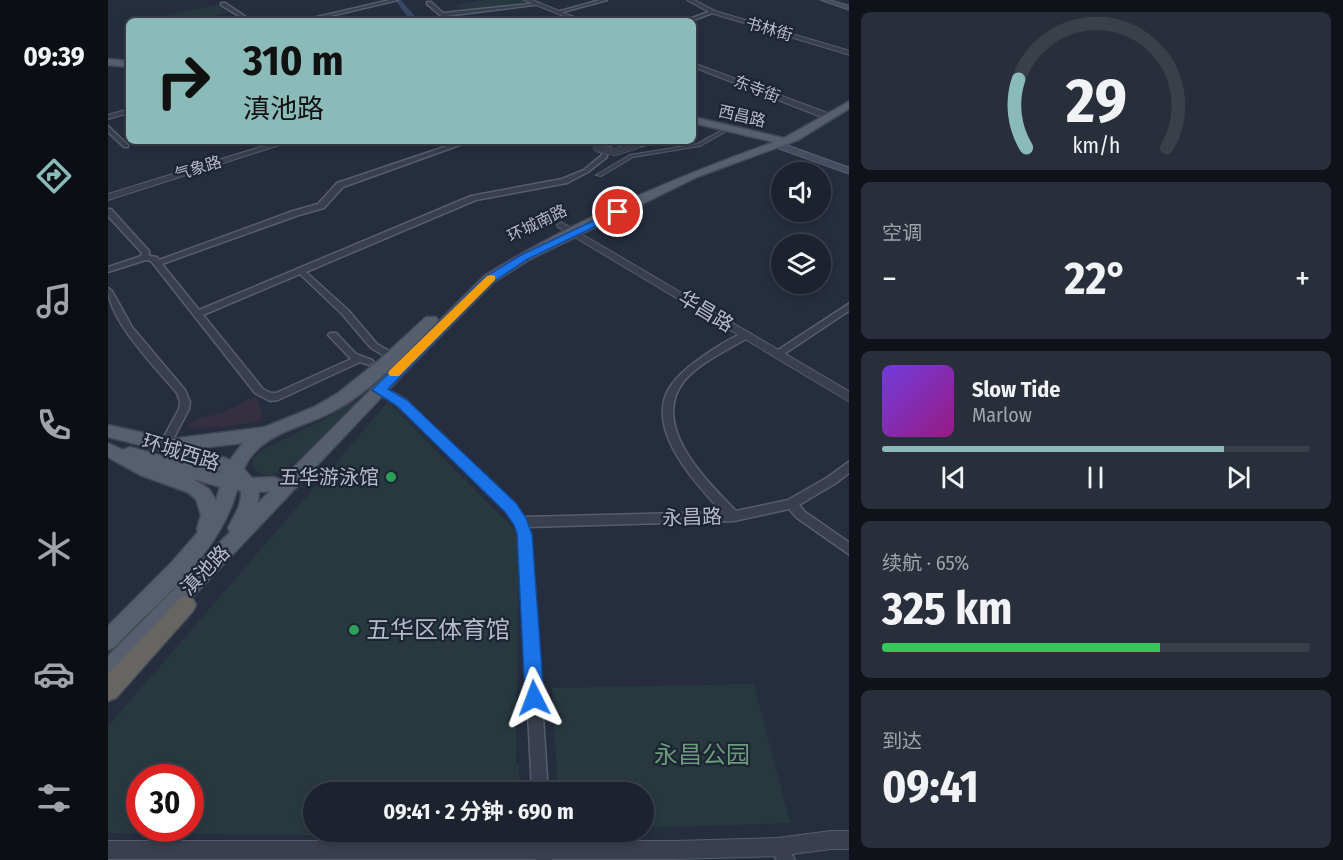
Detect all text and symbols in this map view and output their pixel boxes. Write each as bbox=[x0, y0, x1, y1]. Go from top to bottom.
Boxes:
street label: 书林街 bbox=[743, 13, 795, 45]
text: 310 m bbox=[243, 36, 344, 86]
text: 09:39 bbox=[23, 41, 85, 73]
icon: right bbox=[144, 42, 222, 120]
text: 29 bbox=[1065, 64, 1126, 139]
street label: 东寺街 bbox=[731, 72, 783, 106]
text: 滇池路 bbox=[243, 93, 324, 125]
street label: 西昌路 bbox=[716, 101, 768, 131]
text: km/h bbox=[1072, 133, 1120, 159]
street label: 气象路 bbox=[172, 152, 224, 184]
icon: directions bbox=[33, 155, 75, 197]
map controls bbox=[771, 162, 831, 294]
button: sound bbox=[771, 162, 831, 222]
pin bbox=[592, 186, 643, 237]
icon: arrive bbox=[601, 195, 634, 228]
street label: 环城南路 bbox=[504, 200, 570, 246]
text: 空调 bbox=[882, 221, 922, 245]
button: layers bbox=[771, 234, 831, 294]
text: 22° bbox=[1065, 252, 1127, 306]
text: − bbox=[882, 259, 897, 299]
text: + bbox=[1295, 259, 1310, 299]
icon: music bbox=[33, 280, 75, 322]
street label: 华昌路 bbox=[674, 285, 738, 337]
text: Slow Tide bbox=[972, 376, 1060, 403]
text: Marlow bbox=[972, 403, 1032, 427]
icon: phone bbox=[33, 404, 75, 446]
street label: 环城西路 bbox=[139, 429, 223, 475]
icon: previous bbox=[937, 461, 970, 494]
icon: pause bbox=[1079, 461, 1112, 494]
icon: next bbox=[1222, 461, 1255, 494]
place label: 五华游泳馆 bbox=[279, 465, 379, 489]
marker: 五华游泳馆 bbox=[384, 470, 398, 484]
street label: 永昌路 bbox=[662, 504, 722, 530]
icon: climate bbox=[33, 528, 75, 570]
street label: 滇池路 bbox=[176, 540, 234, 600]
text: 续航 · 65% bbox=[882, 551, 969, 575]
text: 325 km bbox=[882, 582, 1012, 636]
place label: 五华区体育馆 bbox=[366, 616, 510, 644]
marker: 五华区体育馆 bbox=[347, 623, 361, 637]
icon: car bbox=[33, 653, 75, 695]
position arrow bbox=[502, 666, 566, 730]
text: 到达 bbox=[882, 729, 922, 753]
park label: 永昌公园 bbox=[654, 741, 750, 769]
text: 09:41 bbox=[882, 760, 979, 814]
speed limit sign: 30 bbox=[126, 764, 204, 842]
icon: filters bbox=[33, 777, 75, 819]
text: 09:41 · 2 分钟 · 690 m bbox=[383, 798, 574, 825]

